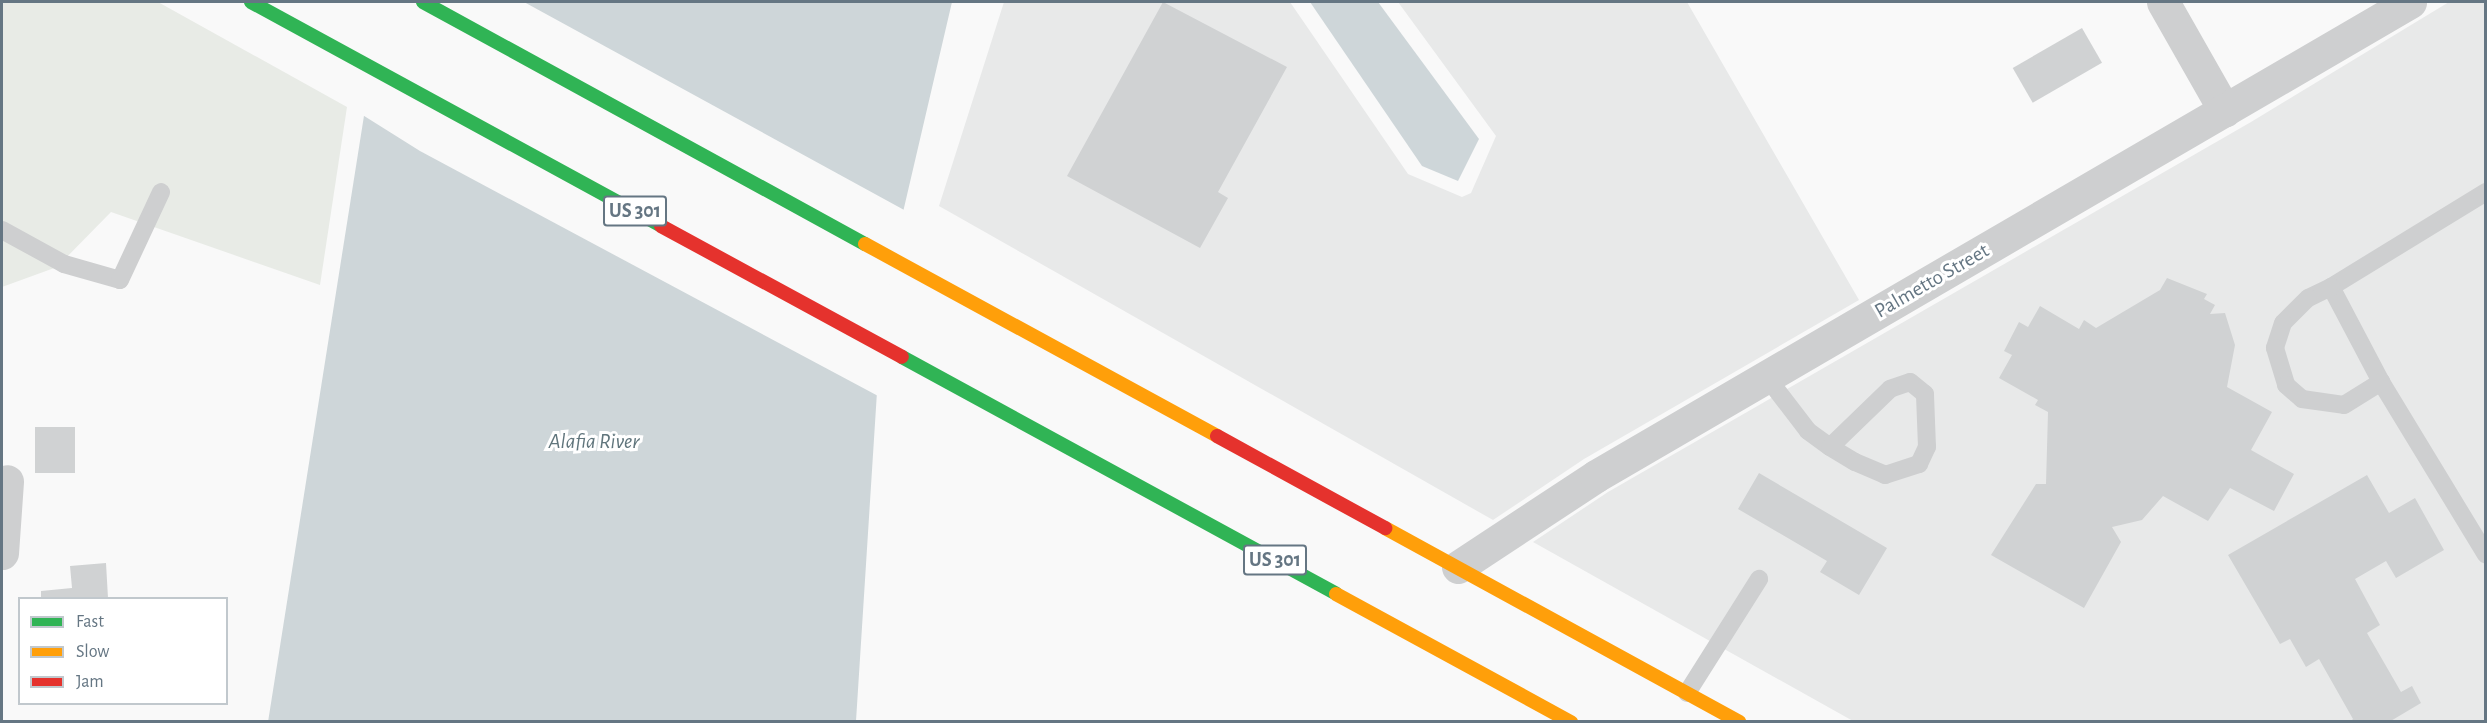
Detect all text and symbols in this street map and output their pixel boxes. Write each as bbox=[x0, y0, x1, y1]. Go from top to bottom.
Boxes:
road number: US 301 bbox=[602, 194, 668, 228]
street label: Palmetto Street bbox=[1870, 238, 1994, 324]
water label: Alafia River bbox=[549, 429, 639, 455]
road number: US 301 bbox=[1242, 543, 1308, 577]
legend bbox=[18, 597, 228, 705]
text: Fast bbox=[76, 613, 104, 631]
text: Slow bbox=[76, 643, 109, 661]
text: Jam bbox=[76, 673, 104, 691]

